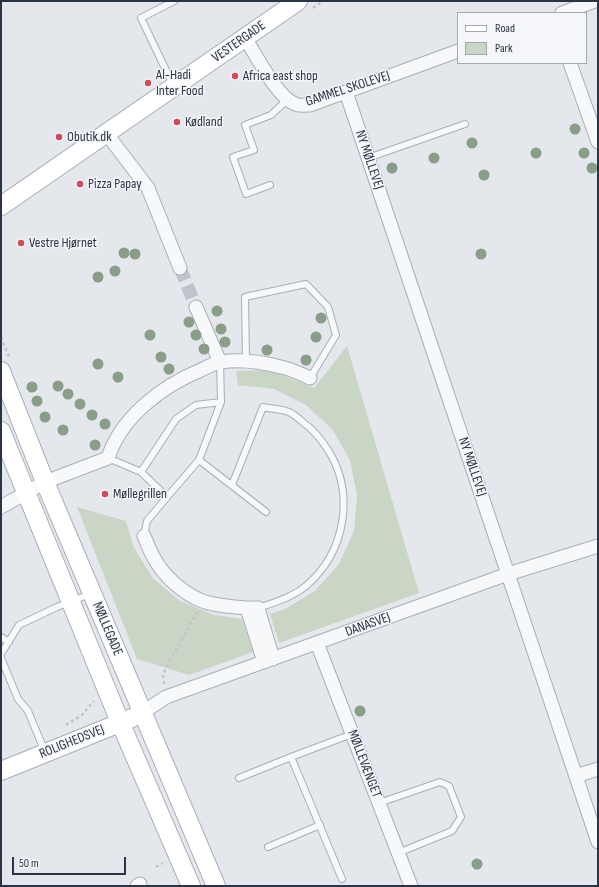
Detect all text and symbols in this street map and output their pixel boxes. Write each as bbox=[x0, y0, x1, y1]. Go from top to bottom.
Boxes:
legend bbox=[457, 12, 587, 64]
street label: VESTERGADE bbox=[209, 17, 269, 67]
text: Road bbox=[495, 21, 515, 36]
text: Park bbox=[495, 41, 513, 56]
place label: Al-Hadi Inter Food bbox=[156, 67, 204, 100]
street label: GAMMEL SKOLEVEJ bbox=[304, 67, 392, 111]
place label: Africa east shop bbox=[243, 68, 318, 84]
marker: Africa east shop bbox=[230, 71, 240, 81]
marker: Al-Hadi Inter Food bbox=[143, 78, 153, 88]
place label: Kødland bbox=[185, 114, 223, 130]
marker: Kødland bbox=[172, 117, 182, 127]
street label: NY MØLLEVEJ bbox=[351, 128, 387, 192]
place label: Obutik.dk bbox=[67, 129, 111, 145]
marker: Obutik.dk bbox=[54, 132, 64, 142]
place label: Pizza Papay bbox=[88, 176, 142, 192]
marker: Pizza Papay bbox=[75, 179, 85, 189]
place label: Vestre Hjørnet bbox=[29, 235, 97, 251]
marker: Vestre Hjørnet bbox=[16, 238, 26, 248]
street label: NY MØLLEVEJ bbox=[454, 435, 490, 499]
place label: Møllegrillen bbox=[113, 486, 167, 502]
marker: Møllegrillen bbox=[100, 489, 110, 499]
street label: MØLLEGADE bbox=[88, 600, 126, 658]
street label: DANASVEJ bbox=[343, 609, 393, 641]
street label: ROLIGHEDSVEJ bbox=[37, 721, 107, 763]
street label: MØLLEVÆNGET bbox=[343, 728, 385, 800]
scale bar bbox=[14, 849, 128, 875]
text: 50 m bbox=[19, 856, 39, 871]

